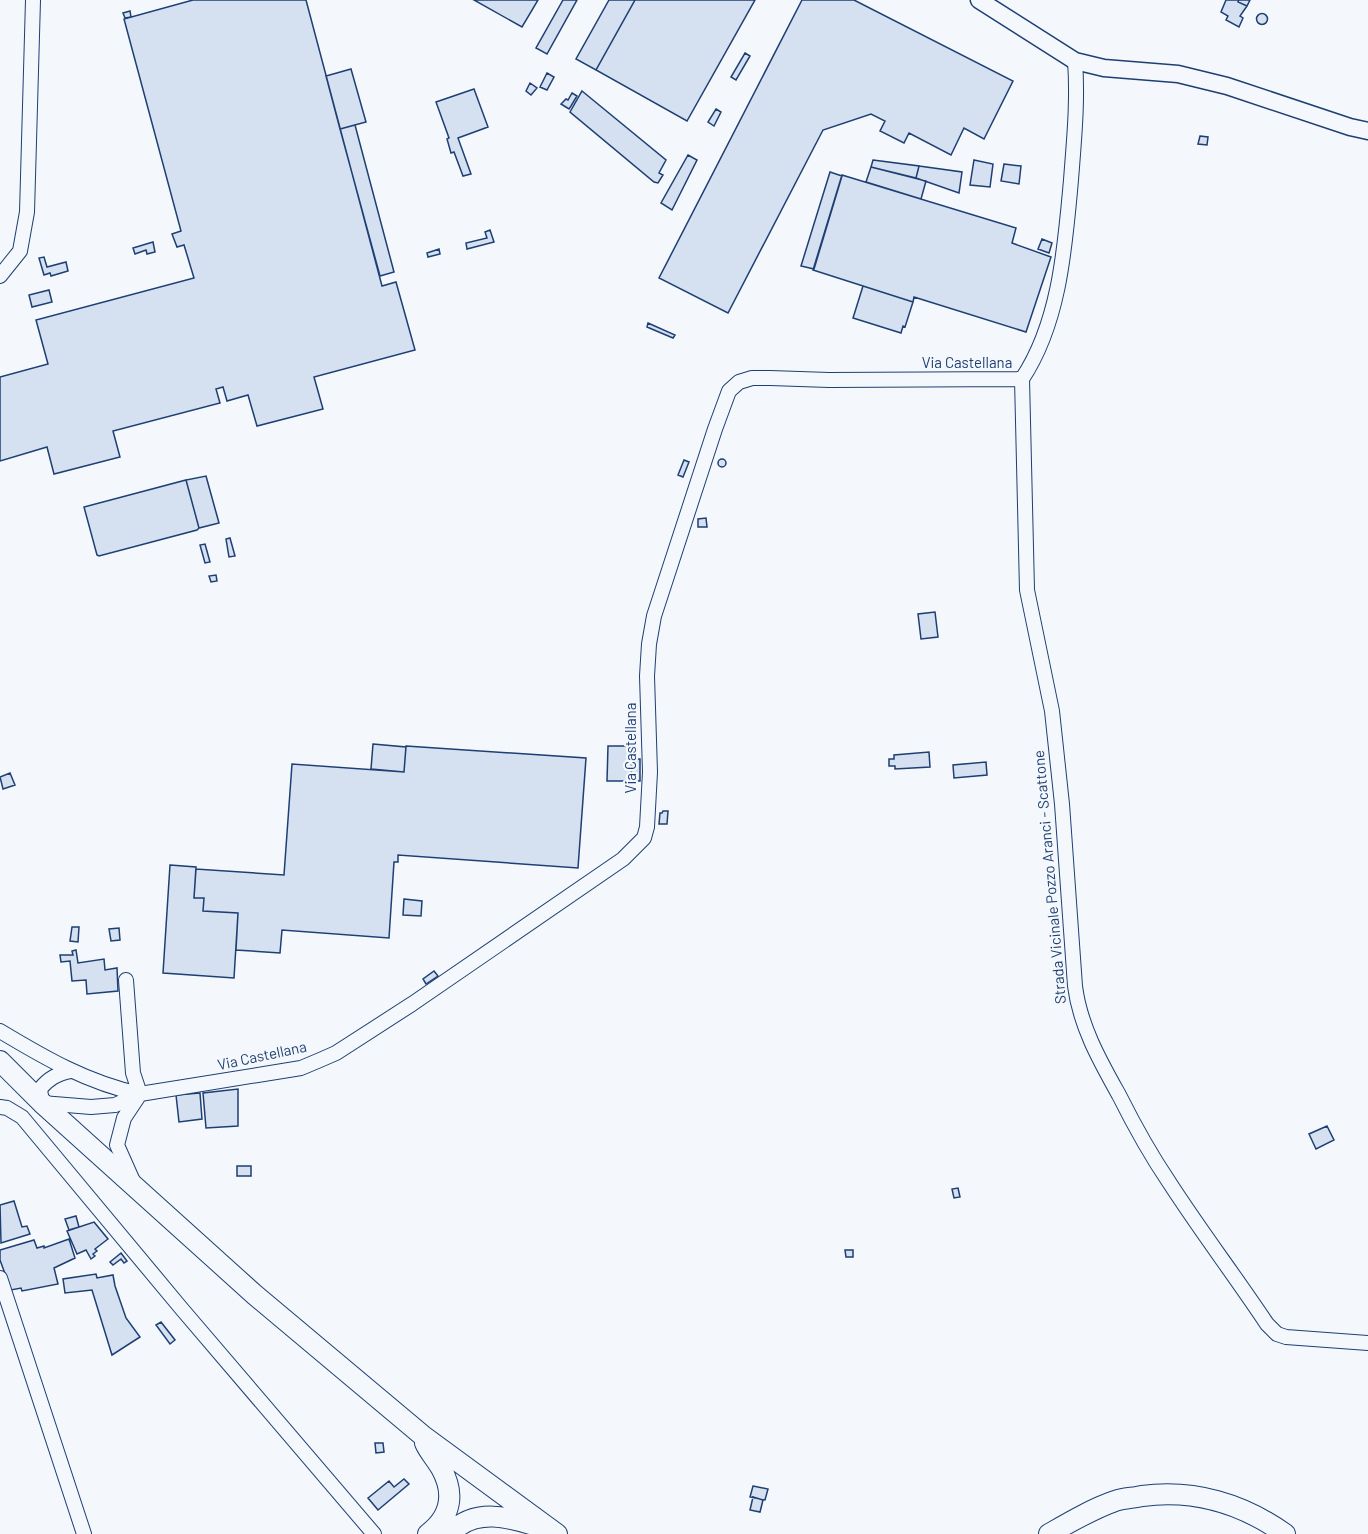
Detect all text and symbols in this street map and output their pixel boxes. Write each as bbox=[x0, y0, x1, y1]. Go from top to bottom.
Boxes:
street label: Via Castellana bbox=[922, 353, 1012, 371]
street label: Via Castellana bbox=[621, 703, 639, 793]
street label: Strada Vicinale Pozzo Aranci - Scattone bbox=[1029, 749, 1069, 1005]
street label: Via Castellana bbox=[216, 1037, 308, 1073]

